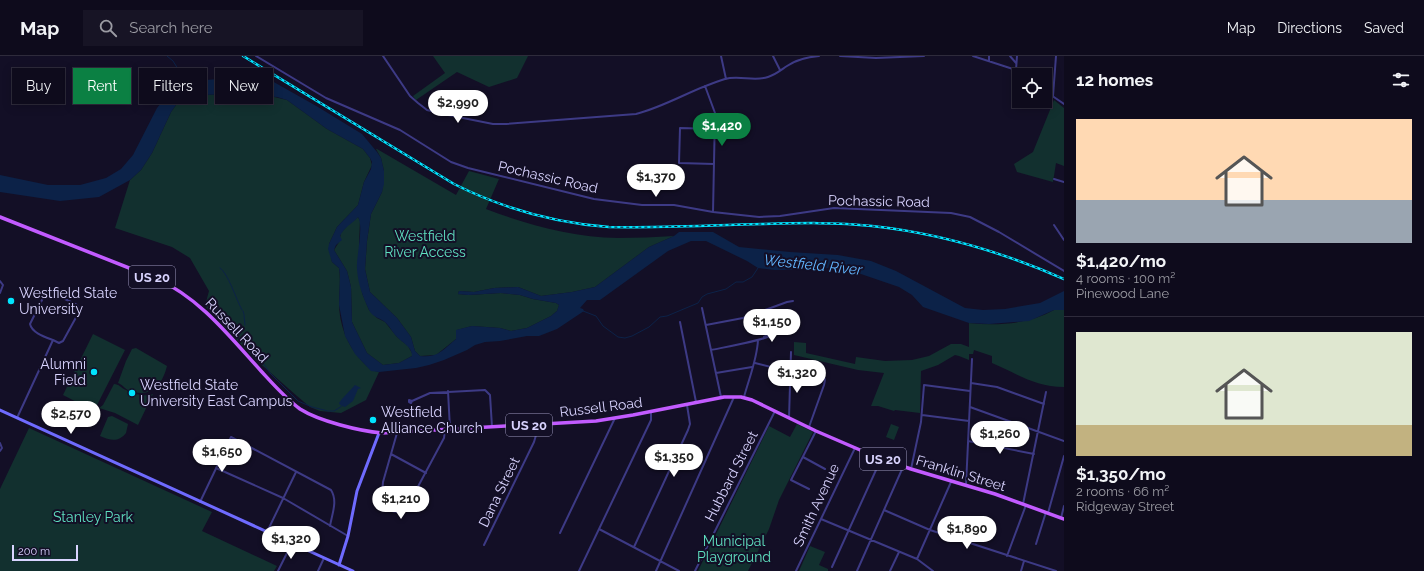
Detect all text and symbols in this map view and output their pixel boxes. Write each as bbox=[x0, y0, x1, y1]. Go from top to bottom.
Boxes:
search box bbox=[83, 10, 363, 46]
text: Map bbox=[20, 17, 59, 39]
icon: search bbox=[97, 17, 119, 39]
text: Search here bbox=[129, 19, 213, 37]
text: Map bbox=[1227, 20, 1255, 36]
text: Directions bbox=[1277, 20, 1342, 36]
text: Saved bbox=[1364, 20, 1404, 36]
chip: Buy bbox=[12, 68, 65, 104]
chip: Rent bbox=[73, 68, 131, 104]
chip: Filters bbox=[139, 68, 207, 104]
chip: New bbox=[215, 68, 273, 104]
map controls bbox=[1012, 68, 1052, 108]
button: locate bbox=[1012, 68, 1052, 108]
icon: filters bbox=[1390, 69, 1412, 91]
text: 12 homes bbox=[1076, 70, 1153, 90]
pin: $2,990 bbox=[425, 90, 491, 124]
text: $2,990 bbox=[437, 95, 479, 110]
pin: $1,420 bbox=[689, 113, 755, 147]
text: $1,420 bbox=[702, 118, 742, 133]
icon: home bbox=[1208, 145, 1280, 217]
street label: Pochassic Road bbox=[497, 158, 599, 196]
pin: $1,370 bbox=[623, 164, 689, 198]
text: $1,370 bbox=[636, 169, 676, 184]
street label: Pochassic Road bbox=[828, 192, 930, 210]
park label: Westfield River Access bbox=[384, 228, 466, 260]
water label: Westfield River bbox=[763, 251, 864, 279]
text: $1,420/mo bbox=[1076, 251, 1166, 271]
road number: US 20 bbox=[129, 266, 175, 288]
text: 4 rooms · 100 m² bbox=[1076, 271, 1175, 286]
place label: Westfield State University bbox=[19, 285, 117, 317]
text: Pinewood Lane bbox=[1076, 286, 1169, 301]
street label: Russell Road bbox=[202, 294, 272, 366]
marker: Westfield State University bbox=[6, 296, 16, 306]
pin: $1,150 bbox=[739, 309, 805, 343]
text: $1,150 bbox=[752, 314, 792, 329]
place label: Alumni Field bbox=[40, 356, 86, 388]
icon: home bbox=[1208, 358, 1280, 430]
pin: $1,320 bbox=[764, 360, 830, 394]
text: $1,320 bbox=[777, 365, 817, 380]
marker: Alumni Field bbox=[89, 367, 99, 377]
place label: Westfield State University East Campus bbox=[140, 377, 293, 409]
marker: Westfield State University East Campus bbox=[127, 388, 137, 398]
street label: Russell Road bbox=[559, 394, 643, 420]
pin: $2,570 bbox=[38, 401, 104, 435]
place label: Westfield Alliance Church bbox=[381, 404, 483, 436]
text: $2,570 bbox=[50, 406, 92, 421]
road number: US 20 bbox=[506, 414, 552, 436]
marker: Westfield Alliance Church bbox=[368, 415, 378, 425]
pin: $1,260 bbox=[967, 421, 1033, 455]
text: $1,260 bbox=[980, 426, 1020, 441]
street label: Hubbard Street bbox=[701, 428, 761, 524]
pin: $1,650 bbox=[189, 439, 255, 473]
text: $1,650 bbox=[202, 444, 242, 459]
pin: $1,350 bbox=[641, 444, 707, 478]
road number: US 20 bbox=[860, 448, 906, 470]
text: $1,350 bbox=[654, 449, 694, 464]
street label: Franklin Street bbox=[914, 452, 1008, 494]
street label: Dana Street bbox=[475, 454, 523, 530]
street label: Smith Avenue bbox=[790, 461, 842, 549]
text: $1,350/mo bbox=[1076, 464, 1166, 484]
text: 2 rooms · 66 m² bbox=[1076, 484, 1169, 499]
pin: $1,210 bbox=[368, 486, 434, 520]
text: $1,210 bbox=[381, 491, 421, 506]
text: Ridgeway Street bbox=[1076, 499, 1174, 514]
park label: Stanley Park bbox=[53, 509, 134, 525]
pin: $1,890 bbox=[934, 516, 1000, 550]
text: $1,890 bbox=[946, 521, 988, 536]
pin: $1,320 bbox=[258, 526, 324, 560]
text: $1,320 bbox=[271, 531, 311, 546]
park label: Municipal Playground bbox=[697, 533, 771, 565]
scale bar bbox=[12, 543, 78, 562]
text: 200 m bbox=[18, 545, 50, 558]

